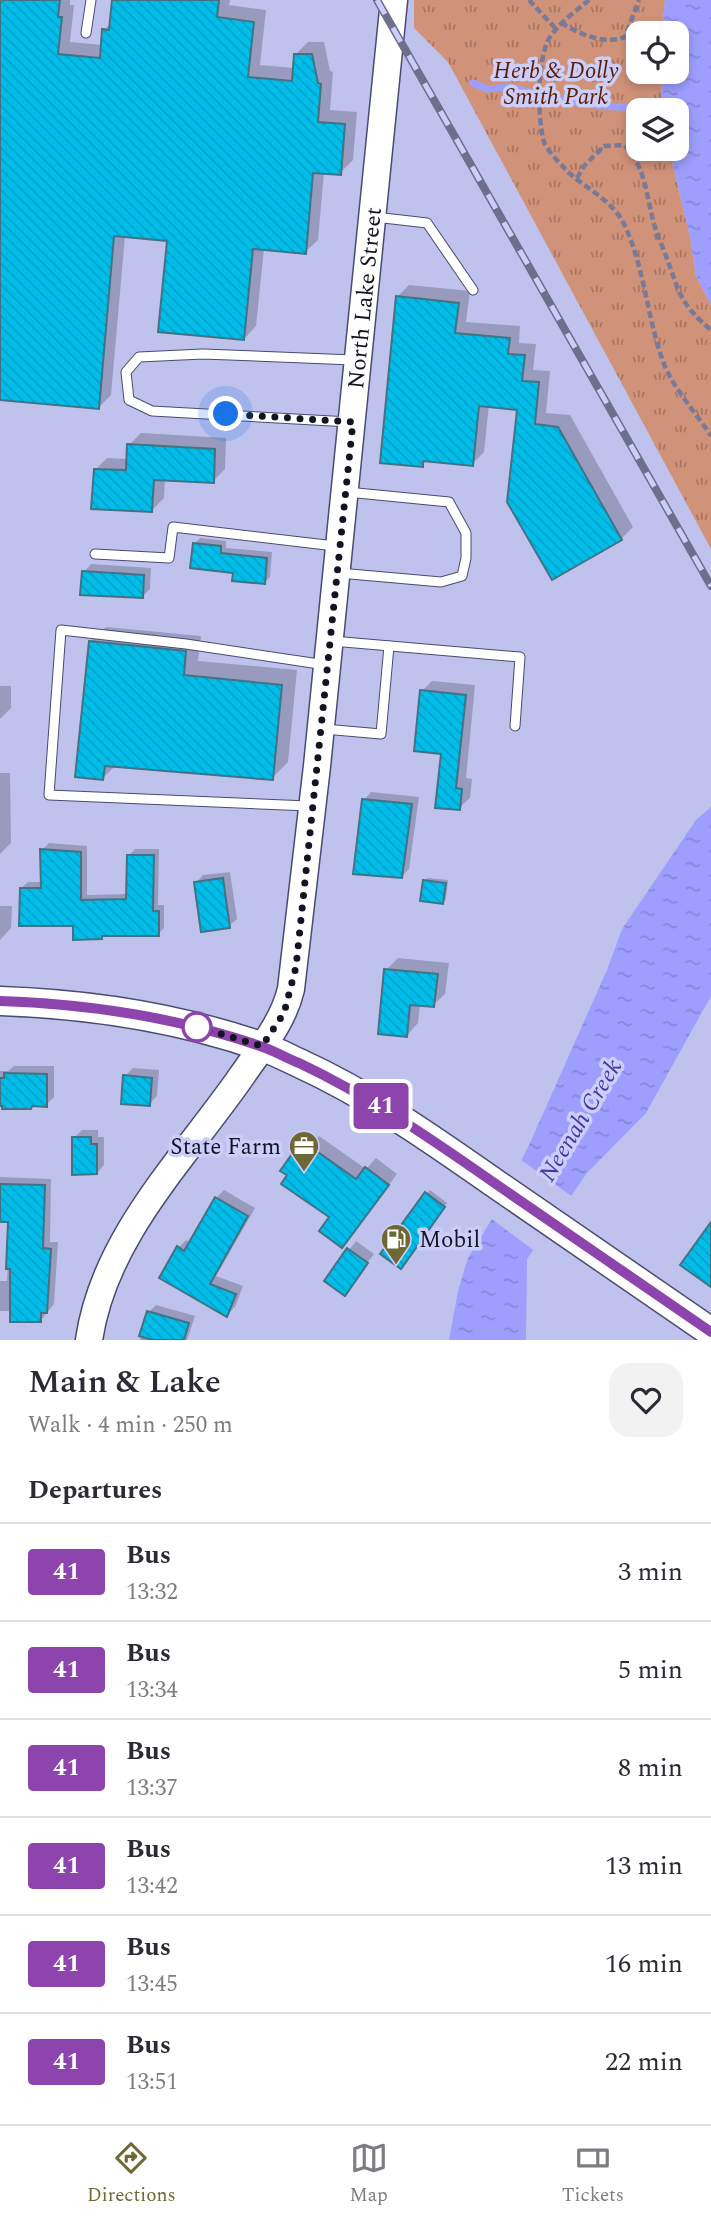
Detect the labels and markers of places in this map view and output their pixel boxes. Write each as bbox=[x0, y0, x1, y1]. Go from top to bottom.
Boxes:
unlabelled marker bbox=[182, 1012, 212, 1042]
office icon: State Farm bbox=[287, 1129, 321, 1173]
place label: State Farm bbox=[170, 1130, 281, 1165]
fuel station icon: Mobil bbox=[379, 1222, 413, 1266]
place label: Mobil bbox=[419, 1223, 480, 1258]

